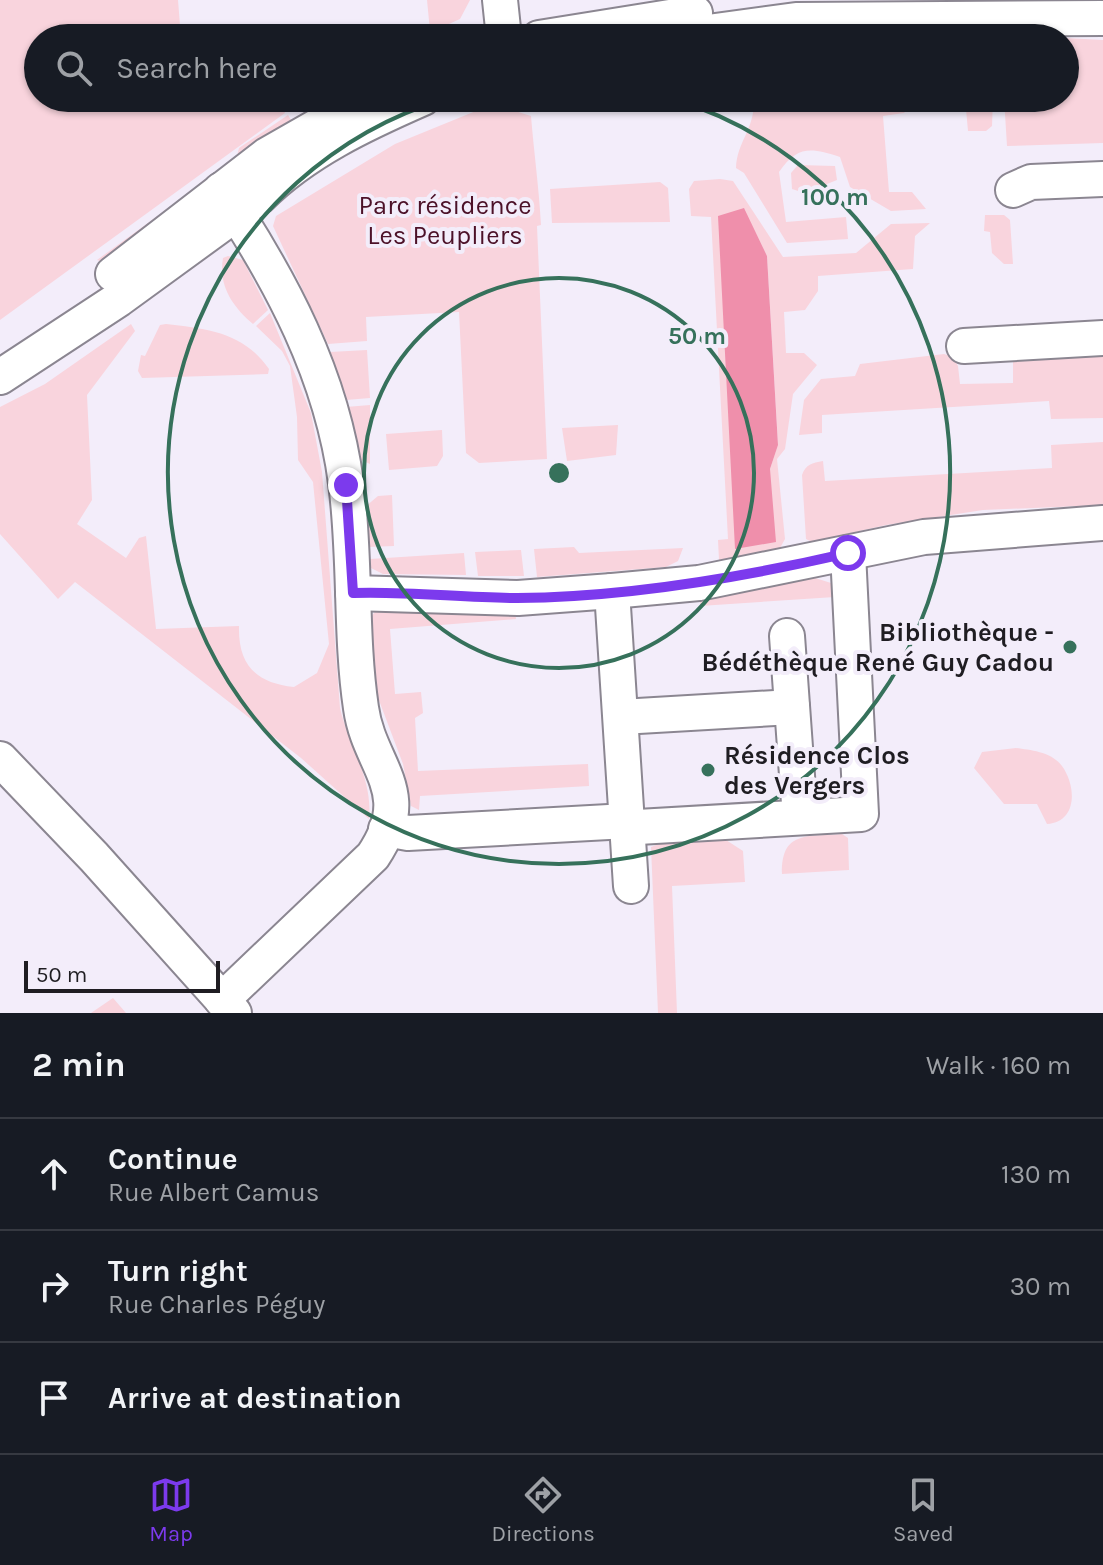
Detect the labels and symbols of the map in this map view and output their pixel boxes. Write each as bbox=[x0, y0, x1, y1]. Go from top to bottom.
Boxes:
text: 100 m bbox=[801, 183, 869, 211]
park label: Parc résidence Les Peupliers bbox=[358, 190, 532, 251]
text: 50 m bbox=[668, 322, 726, 350]
centre of rings bbox=[545, 459, 573, 487]
route end bbox=[328, 467, 364, 503]
route start bbox=[830, 535, 866, 571]
place label: Bibliothèque - Bédéthèque René Guy Cadou bbox=[702, 617, 1054, 678]
marker: Bibliothèque - Bédéthèque René Guy Cadou bbox=[1061, 638, 1079, 656]
place label: Résidence Clos des Vergers bbox=[724, 740, 910, 801]
marker: Résidence Clos des Vergers bbox=[699, 761, 717, 779]
scale bar bbox=[24, 957, 220, 993]

